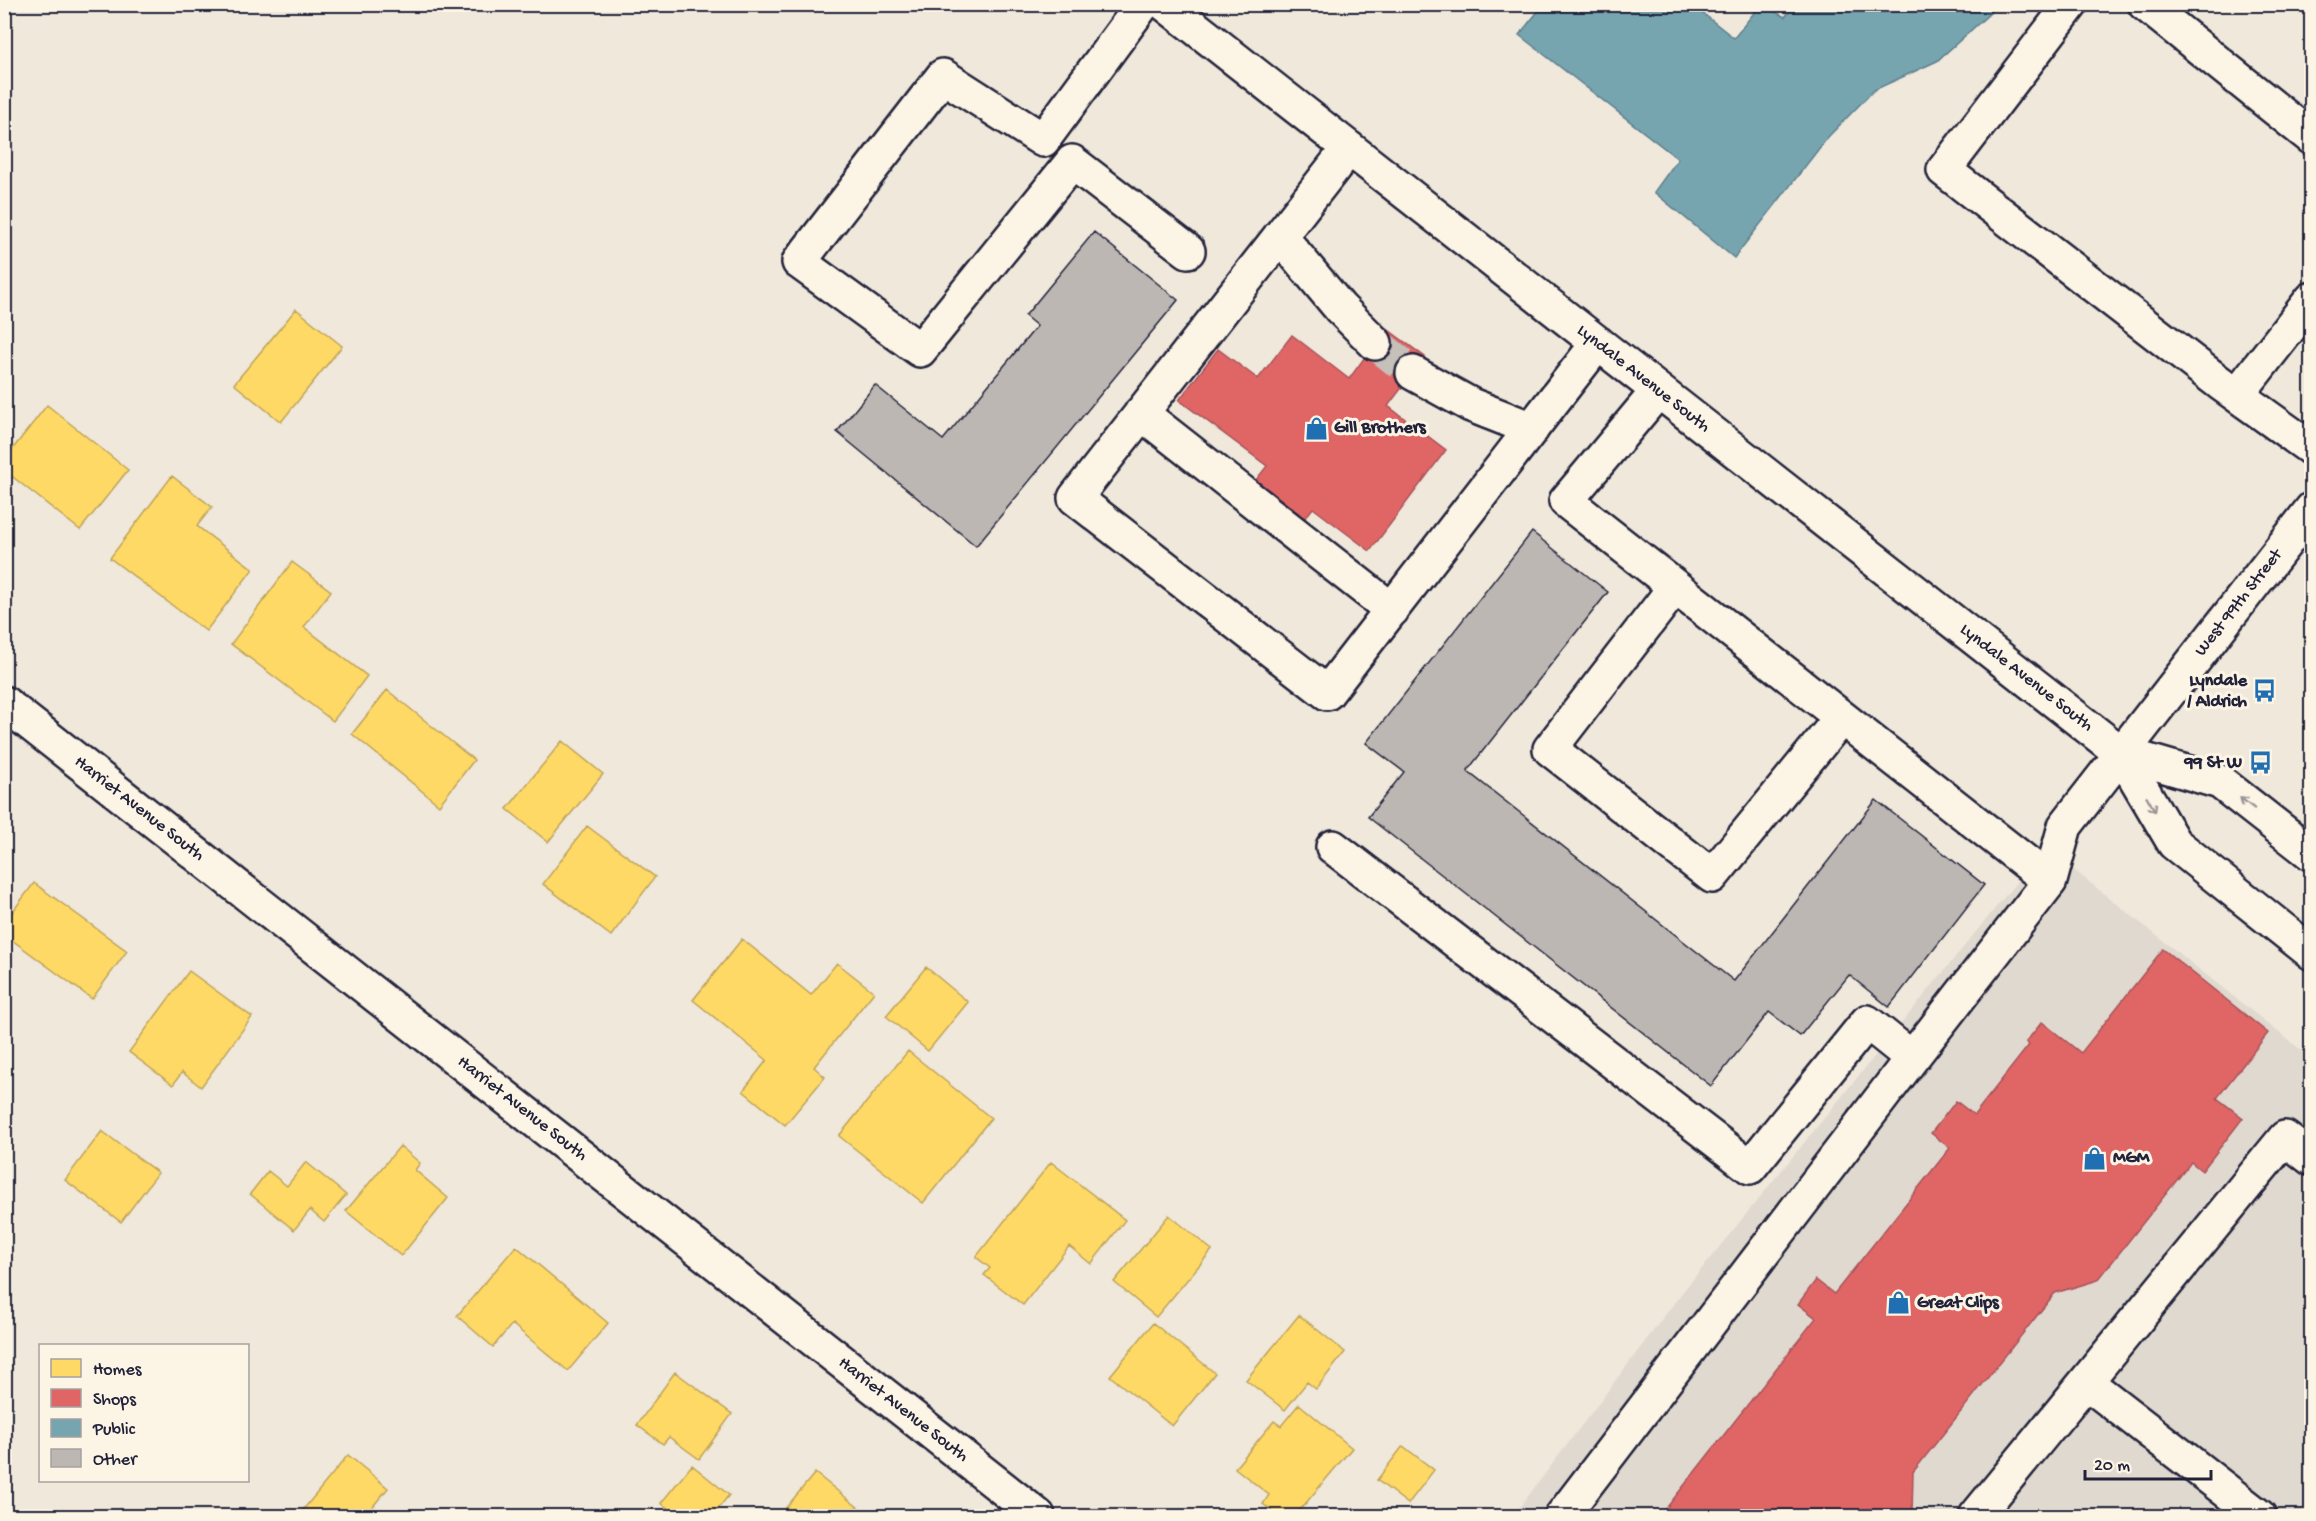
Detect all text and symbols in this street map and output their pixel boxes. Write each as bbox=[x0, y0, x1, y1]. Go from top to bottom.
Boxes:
street label: Lyndale Avenue South bbox=[1572, 320, 1714, 438]
shop icon: Gill Brothers bbox=[1303, 415, 1329, 441]
place label: Gill Brothers bbox=[1334, 418, 1427, 439]
street label: West 99th Street bbox=[2191, 544, 2288, 661]
street label: Lyndale Avenue South bbox=[1955, 619, 2097, 737]
place label: Lyndale / Aldrich bbox=[2186, 671, 2248, 713]
bus stop icon: Lyndale / Aldrich bbox=[2252, 678, 2278, 704]
bus stop icon: 99 St W bbox=[2247, 750, 2273, 776]
street label: Harriet Avenue South bbox=[70, 752, 209, 867]
place label: 99 St W bbox=[2183, 753, 2243, 774]
one-way arrow bbox=[2145, 795, 2157, 812]
one-way arrow bbox=[2239, 797, 2255, 810]
street label: Harriet Avenue South bbox=[453, 1052, 592, 1167]
shop icon: MGM bbox=[2082, 1145, 2108, 1171]
place label: MGM bbox=[2113, 1148, 2150, 1169]
shop icon: Great Clips bbox=[1886, 1290, 1912, 1316]
place label: Great Clips bbox=[1917, 1293, 2000, 1314]
legend bbox=[39, 1344, 249, 1482]
street label: Harriet Avenue South bbox=[834, 1353, 973, 1468]
text: Homes bbox=[93, 1360, 143, 1381]
text: Shops bbox=[93, 1390, 137, 1411]
text: Public bbox=[92, 1420, 136, 1441]
scale bar bbox=[2085, 1443, 2211, 1481]
text: Other bbox=[93, 1450, 138, 1471]
text: 20 m bbox=[2094, 1456, 2130, 1477]

